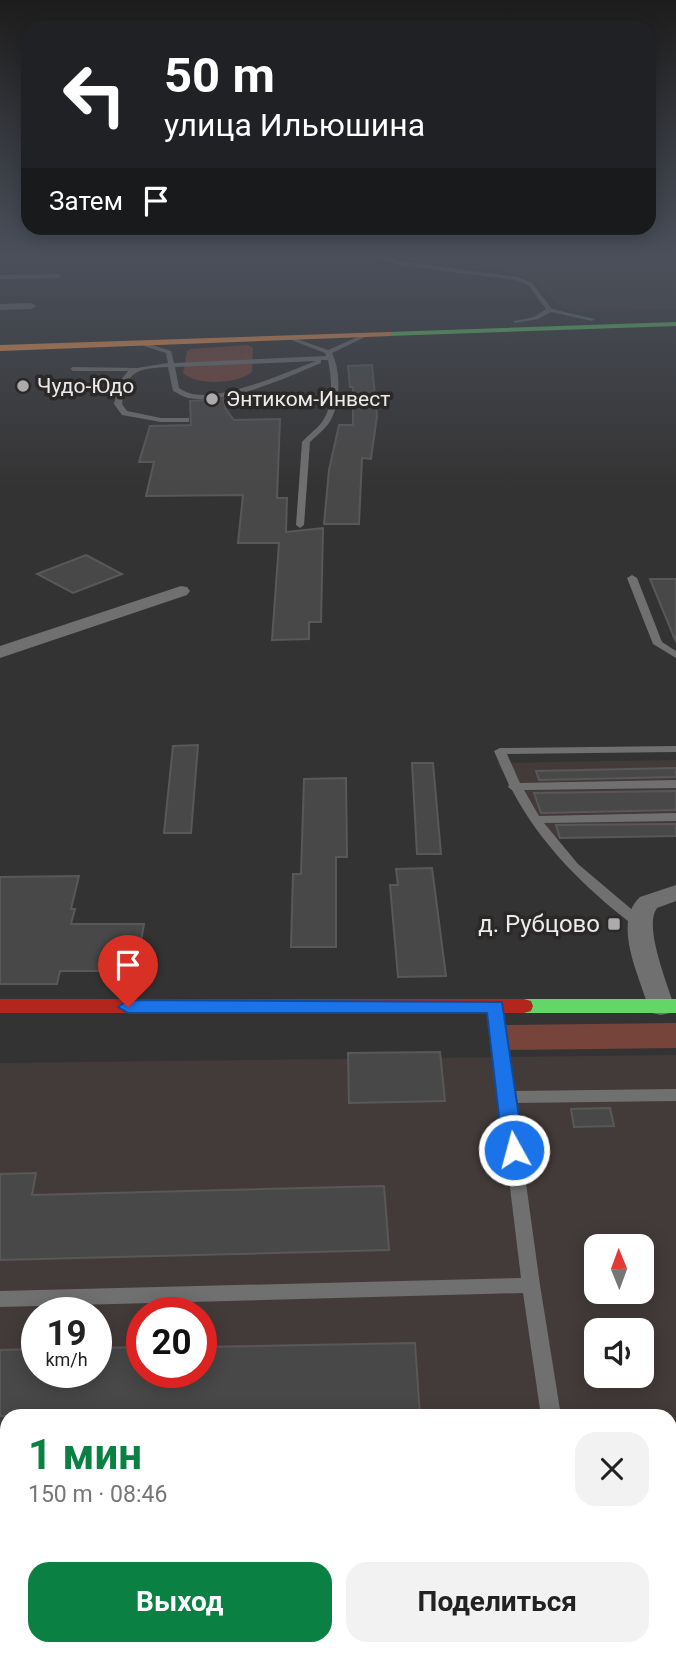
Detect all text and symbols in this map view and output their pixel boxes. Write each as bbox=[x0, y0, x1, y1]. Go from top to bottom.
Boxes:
text: 50 m bbox=[164, 47, 275, 104]
icon: left bbox=[49, 49, 140, 140]
text: улица Ильюшина bbox=[164, 106, 425, 144]
icon: arrive bbox=[137, 182, 175, 220]
text: Затем bbox=[49, 186, 123, 216]
place label: Чудо-Юдо bbox=[37, 374, 134, 398]
marker: Чудо-Юдо bbox=[15, 378, 31, 394]
place label: Энтиком-Инвест bbox=[226, 387, 390, 411]
marker: Энтиком-Инвест bbox=[204, 391, 220, 407]
place label: д. Рубцово bbox=[478, 910, 600, 938]
marker: д. Рубцово bbox=[606, 916, 622, 932]
pin bbox=[98, 935, 158, 1007]
icon: arrive bbox=[109, 946, 147, 984]
position arrow bbox=[477, 1113, 551, 1187]
north arrow bbox=[584, 1234, 654, 1304]
map controls bbox=[584, 1234, 654, 1388]
speed limit sign: 20 bbox=[126, 1297, 217, 1388]
text: 19 bbox=[46, 1313, 87, 1354]
button: sound bbox=[584, 1318, 654, 1388]
text: km/h bbox=[45, 1349, 88, 1370]
text: 1 мин bbox=[28, 1430, 142, 1479]
button: close bbox=[575, 1432, 649, 1506]
text: 150 m · 08:46 bbox=[28, 1481, 167, 1508]
button: Выход bbox=[28, 1562, 332, 1642]
button: Поделиться bbox=[346, 1562, 649, 1642]

